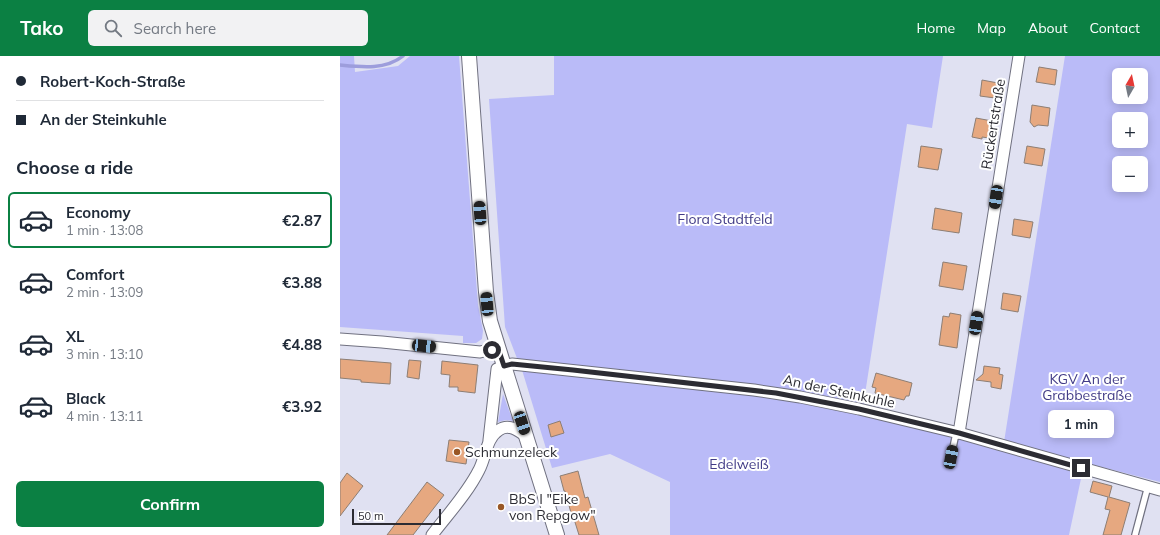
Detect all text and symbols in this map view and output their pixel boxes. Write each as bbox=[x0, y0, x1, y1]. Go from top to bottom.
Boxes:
search box bbox=[88, 10, 368, 46]
text: Tako bbox=[20, 16, 64, 40]
icon: search bbox=[102, 17, 124, 39]
text: Search here bbox=[134, 19, 216, 38]
text: Home bbox=[916, 19, 955, 37]
text: Map bbox=[977, 19, 1006, 37]
text: About bbox=[1028, 19, 1068, 37]
text: Contact bbox=[1090, 19, 1140, 37]
north arrow bbox=[1112, 68, 1148, 104]
map controls bbox=[1112, 68, 1148, 192]
text: Robert-Koch-Straße bbox=[40, 72, 186, 91]
street label: Rückertstraße bbox=[977, 77, 1009, 171]
text: An der Steinkuhle bbox=[40, 110, 167, 129]
button: + bbox=[1112, 112, 1148, 148]
text: Choose a ride bbox=[16, 156, 133, 179]
button: − bbox=[1112, 156, 1148, 192]
car bbox=[988, 184, 1004, 210]
car bbox=[473, 201, 487, 225]
icon: car bbox=[18, 202, 54, 238]
text: Economy bbox=[66, 203, 131, 222]
park label: Flora Stadtfeld bbox=[677, 210, 773, 228]
text: €2.87 bbox=[282, 211, 322, 230]
text: 1 min · 13:08 bbox=[66, 222, 143, 238]
icon: car bbox=[18, 264, 54, 300]
text: Comfort bbox=[66, 265, 124, 284]
text: €3.88 bbox=[282, 273, 322, 292]
text: 2 min · 13:09 bbox=[66, 284, 143, 300]
car bbox=[480, 292, 494, 316]
car bbox=[968, 310, 984, 336]
icon: car bbox=[18, 326, 54, 362]
text: XL bbox=[66, 327, 84, 346]
text: €4.88 bbox=[282, 335, 322, 354]
car bbox=[411, 339, 437, 353]
route start bbox=[483, 341, 501, 359]
text: 3 min · 13:10 bbox=[66, 346, 143, 362]
street label: An der Steinkuhle bbox=[781, 370, 897, 412]
park label: KGV An der Grabbestraße bbox=[1042, 370, 1132, 404]
icon: car bbox=[18, 388, 54, 424]
text: Black bbox=[66, 389, 105, 408]
text: €3.92 bbox=[282, 397, 322, 416]
text: 4 min · 13:11 bbox=[66, 408, 143, 424]
car bbox=[513, 410, 531, 436]
callout: 1 min bbox=[1048, 410, 1114, 438]
text: 1 min bbox=[1064, 416, 1098, 432]
place label: Schmunzeleck bbox=[465, 443, 558, 461]
car bbox=[943, 444, 959, 470]
marker: Schmunzeleck bbox=[452, 447, 462, 457]
park label: Edelweiß bbox=[709, 455, 769, 473]
route end bbox=[1072, 459, 1090, 477]
button: Confirm bbox=[16, 481, 324, 527]
place label: BbS I "Eike von Repgow" bbox=[509, 490, 596, 524]
marker: BbS I "Eike von Repgow" bbox=[496, 502, 506, 512]
scale bar bbox=[352, 507, 441, 526]
text: 50 m bbox=[358, 509, 384, 523]

